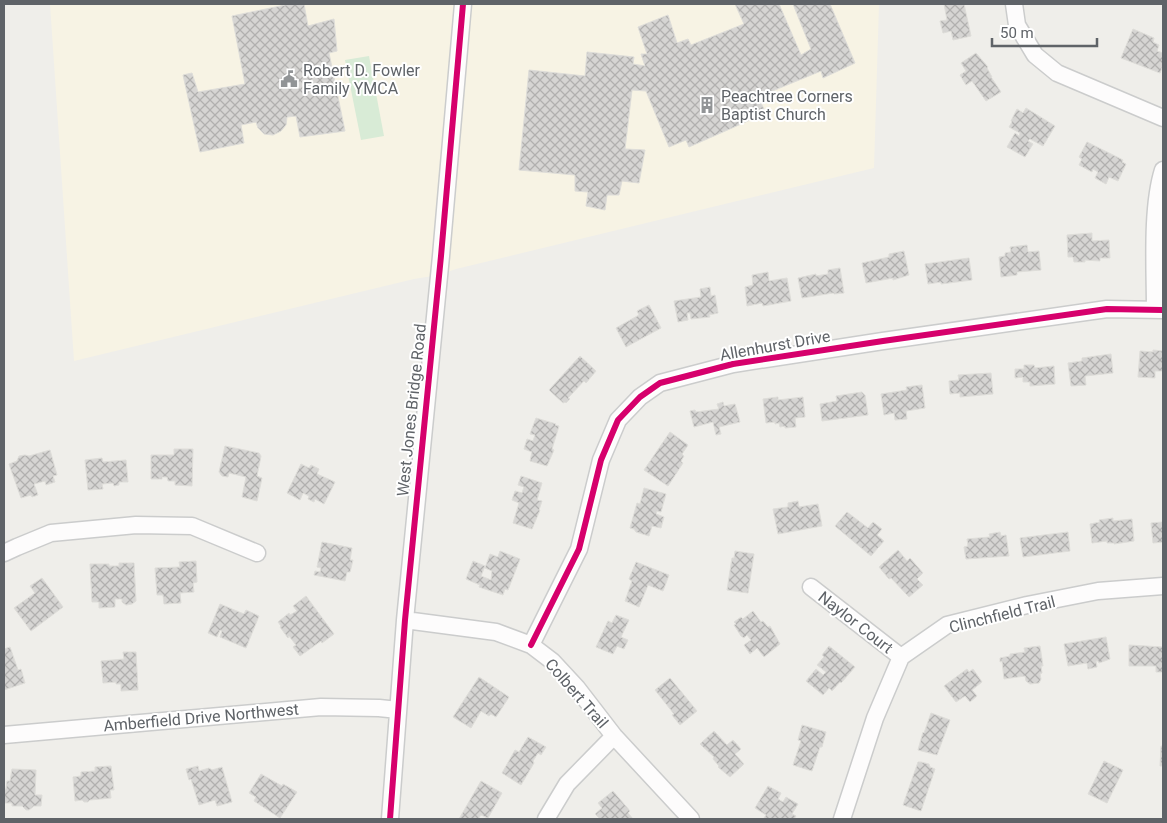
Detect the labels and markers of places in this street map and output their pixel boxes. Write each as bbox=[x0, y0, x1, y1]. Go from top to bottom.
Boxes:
place label: Robert D. Fowler Family YMCA bbox=[303, 61, 421, 98]
public building icon: Robert D. Fowler Family YMCA bbox=[279, 69, 299, 89]
place label: Peachtree Corners Baptist Church bbox=[721, 87, 853, 124]
building icon: Peachtree Corners Baptist Church bbox=[697, 95, 717, 115]

